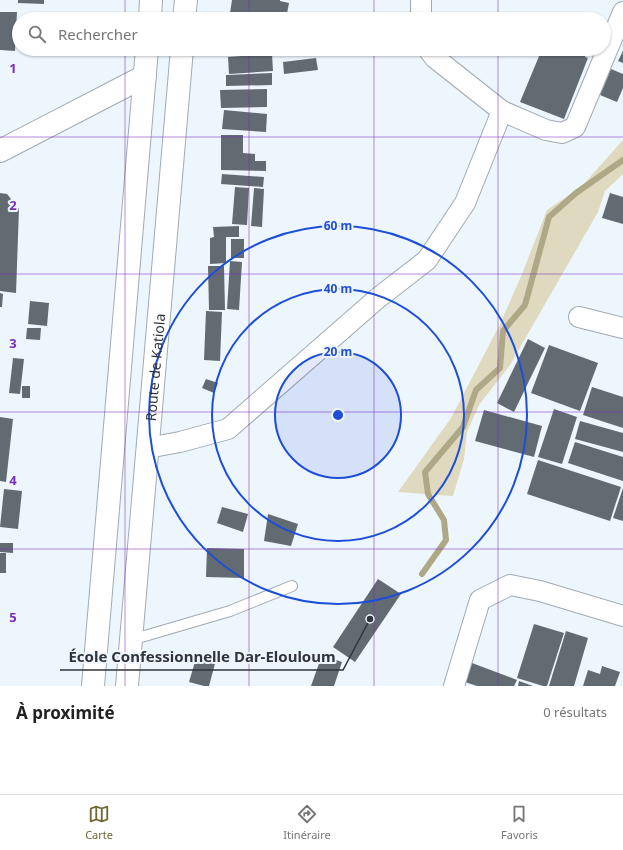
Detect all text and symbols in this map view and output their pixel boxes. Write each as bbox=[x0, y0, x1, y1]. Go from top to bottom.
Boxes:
search box bbox=[12, 12, 611, 56]
icon: search bbox=[26, 23, 48, 45]
text: Rechercher bbox=[58, 24, 138, 44]
text: 1 bbox=[9, 59, 17, 77]
text: 2 bbox=[9, 196, 17, 214]
text: 60 m bbox=[324, 217, 352, 234]
text: 40 m bbox=[324, 280, 352, 297]
street label: Route de Katiola bbox=[140, 313, 169, 422]
text: 3 bbox=[9, 334, 17, 352]
text: 20 m bbox=[324, 343, 352, 360]
centre of rings bbox=[331, 408, 345, 422]
text: 4 bbox=[9, 471, 17, 489]
text: 5 bbox=[9, 608, 17, 626]
callout: École Confessionnelle Dar-Elouloum bbox=[60, 643, 343, 670]
text: École Confessionnelle Dar-Elouloum bbox=[68, 646, 336, 666]
text: À proximité bbox=[16, 701, 115, 724]
text: 0 résultats bbox=[543, 703, 607, 721]
tab: Carte bbox=[85, 803, 113, 842]
tab: Itinéraire bbox=[283, 803, 331, 842]
tab: Favoris bbox=[501, 803, 538, 842]

